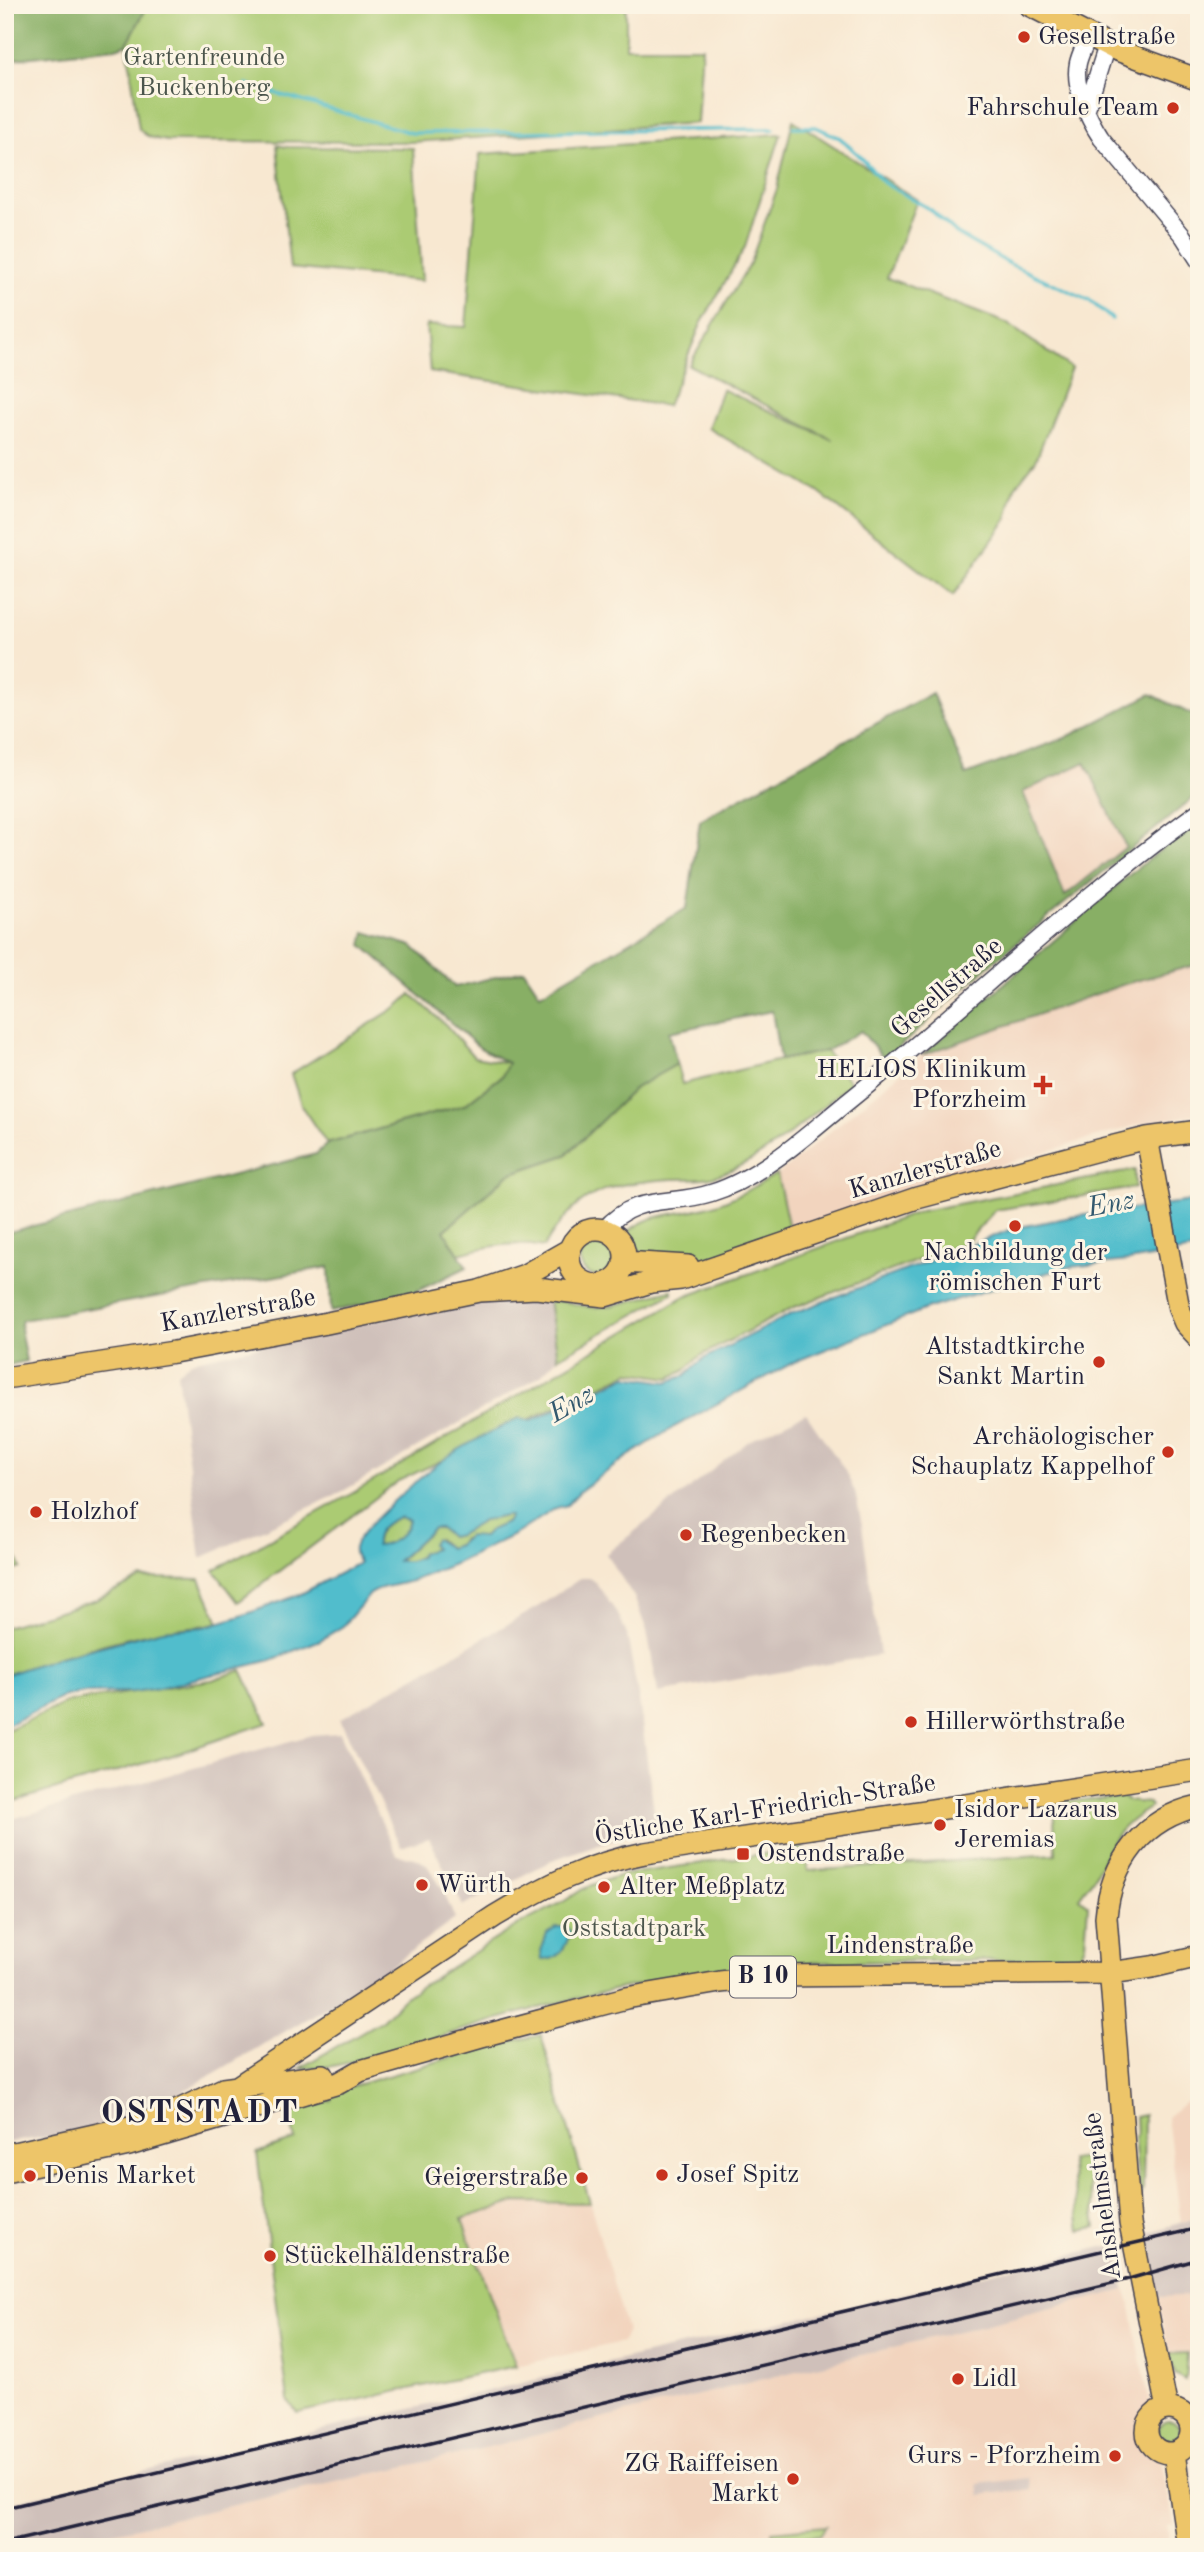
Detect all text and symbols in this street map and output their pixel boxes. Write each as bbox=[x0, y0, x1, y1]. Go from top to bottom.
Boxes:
place label: Gesellstraße bbox=[1038, 24, 1176, 50]
marker: Gesellstraße bbox=[1016, 29, 1032, 45]
park label: Gartenfreunde Buckenberg bbox=[123, 45, 285, 101]
place label: Fahrschule Team bbox=[966, 95, 1159, 121]
marker: Fahrschule Team bbox=[1165, 100, 1181, 116]
street label: Gesellstraße bbox=[887, 933, 1007, 1043]
place label: HELIOS Klinikum Pforzheim bbox=[817, 1057, 1027, 1113]
marker: HELIOS Klinikum Pforzheim bbox=[1033, 1075, 1053, 1095]
street label: Kanzlerstraße bbox=[846, 1136, 1004, 1204]
water label: Enz bbox=[1084, 1187, 1137, 1224]
marker: Nachbildung der römischen Furt bbox=[1007, 1218, 1023, 1234]
place label: Nachbildung der römischen Furt bbox=[923, 1240, 1108, 1296]
street label: Kanzlerstraße bbox=[158, 1285, 318, 1337]
place label: Altstadtkirche Sankt Martin bbox=[924, 1334, 1085, 1390]
marker: Altstadtkirche Sankt Martin bbox=[1091, 1354, 1107, 1370]
water label: Enz bbox=[543, 1381, 600, 1430]
place label: Archäologischer Schauplatz Kappelhof bbox=[910, 1424, 1155, 1480]
marker: Archäologischer Schauplatz Kappelhof bbox=[1160, 1444, 1176, 1460]
place label: Holzhof bbox=[50, 1499, 139, 1525]
marker: Holzhof bbox=[28, 1504, 44, 1520]
place label: Regenbecken bbox=[700, 1522, 847, 1548]
marker: Regenbecken bbox=[678, 1527, 694, 1543]
place label: Hillerwörthstraße bbox=[925, 1709, 1125, 1735]
marker: Hillerwörthstraße bbox=[903, 1714, 919, 1730]
street label: Östliche Karl-Friedrich-Straße bbox=[592, 1766, 937, 1850]
place label: Isidor Lazarus Jeremias bbox=[954, 1797, 1117, 1853]
marker: Isidor Lazarus Jeremias bbox=[932, 1817, 948, 1833]
place label: Ostendstraße bbox=[757, 1841, 905, 1867]
marker: Ostendstraße bbox=[735, 1846, 751, 1862]
place label: Würth bbox=[436, 1872, 512, 1898]
place label: Alter Meßplatz bbox=[618, 1874, 785, 1900]
marker: Würth bbox=[414, 1877, 430, 1893]
marker: Alter Meßplatz bbox=[596, 1879, 612, 1895]
park label: Oststadtpark bbox=[562, 1916, 706, 1942]
street label: Lindenstraße bbox=[826, 1933, 974, 1959]
road number: B 10 bbox=[730, 1956, 796, 1998]
district label: OSTSTADT bbox=[100, 2097, 300, 2130]
street label: Anshelmstraße bbox=[1080, 2111, 1126, 2281]
place label: Josef Spitz bbox=[676, 2162, 799, 2188]
place label: Denis Market bbox=[44, 2163, 196, 2189]
place label: Geigerstraße bbox=[424, 2165, 568, 2191]
marker: Josef Spitz bbox=[654, 2167, 670, 2183]
marker: Denis Market bbox=[22, 2168, 38, 2184]
marker: Geigerstraße bbox=[574, 2170, 590, 2186]
place label: Stückelhäldenstraße bbox=[284, 2243, 510, 2269]
marker: Stückelhäldenstraße bbox=[262, 2248, 278, 2264]
place label: Lidl bbox=[972, 2366, 1017, 2392]
marker: Lidl bbox=[950, 2371, 966, 2387]
place label: Gurs - Pforzheim bbox=[907, 2443, 1101, 2469]
marker: Gurs - Pforzheim bbox=[1107, 2448, 1123, 2464]
place label: ZG Raiffeisen Markt bbox=[624, 2451, 779, 2507]
marker: ZG Raiffeisen Markt bbox=[785, 2471, 801, 2487]

